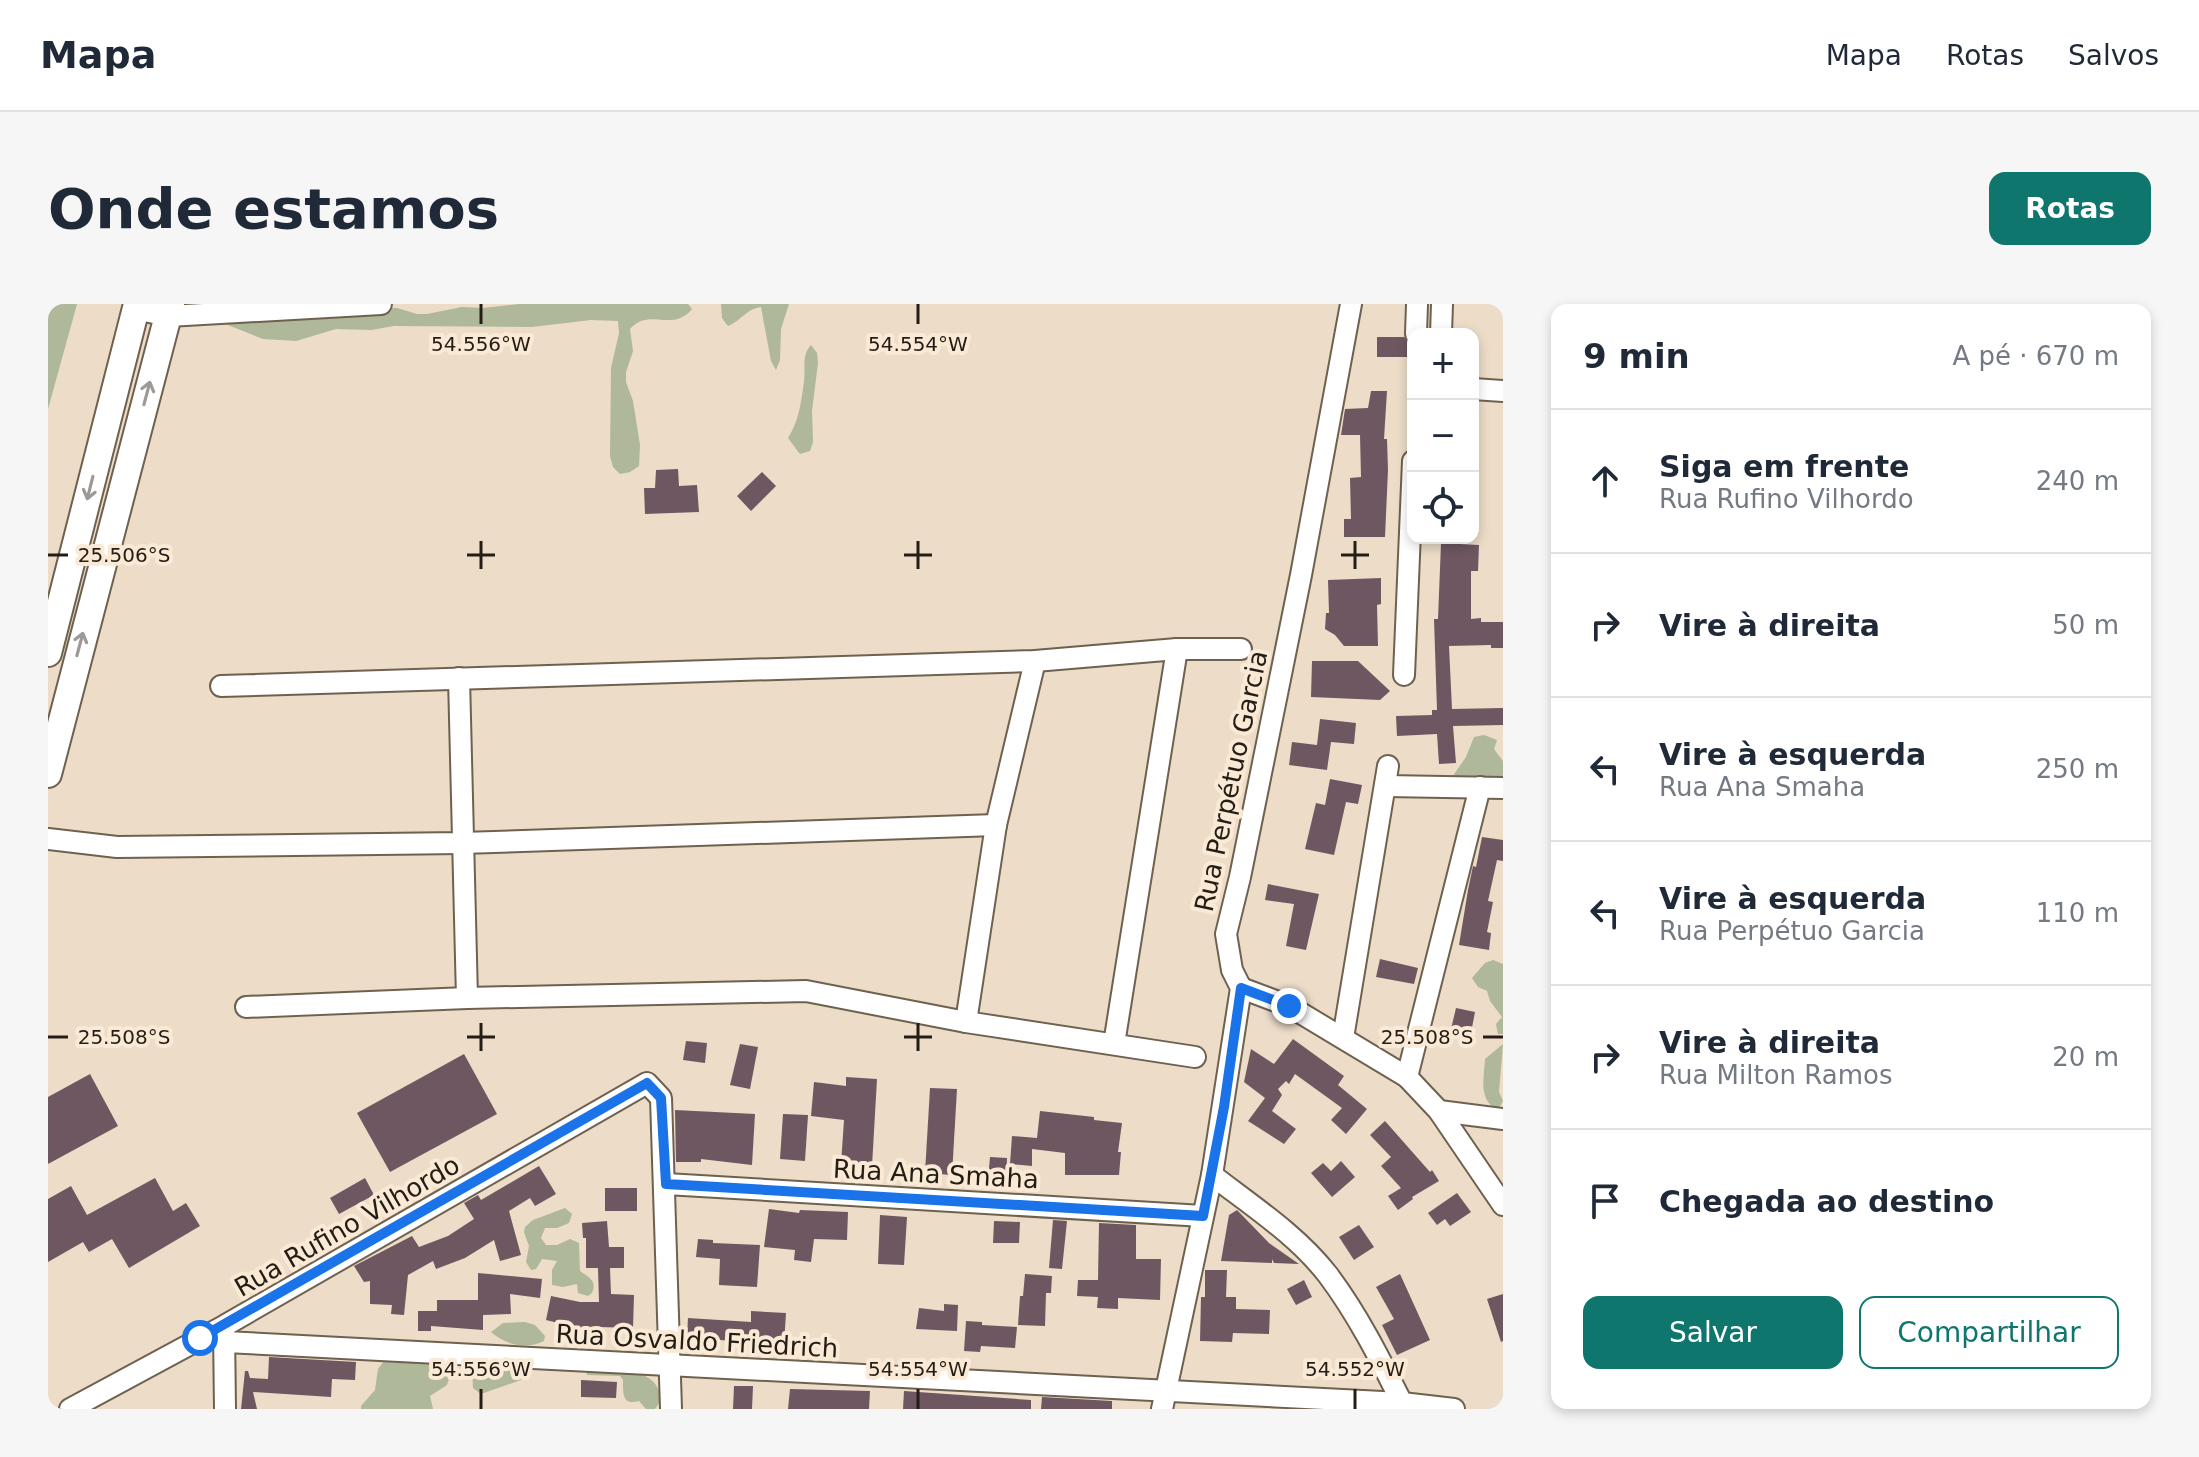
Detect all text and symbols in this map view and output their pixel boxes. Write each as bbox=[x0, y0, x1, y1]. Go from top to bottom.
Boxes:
text: Mapa bbox=[40, 33, 156, 77]
text: Mapa bbox=[1826, 39, 1902, 72]
text: Rotas bbox=[1946, 39, 2024, 72]
text: Salvos bbox=[2068, 39, 2159, 72]
button: Rotas bbox=[1989, 172, 2151, 245]
text: Onde estamos bbox=[48, 176, 499, 241]
map controls bbox=[1407, 328, 1479, 544]
button: + bbox=[1407, 328, 1479, 400]
text: 54.556°W bbox=[431, 332, 531, 356]
text: 54.554°W bbox=[868, 332, 968, 356]
text: 9 min bbox=[1583, 336, 1690, 376]
text: A pé · 670 m bbox=[1952, 341, 2119, 371]
one-way arrow bbox=[141, 380, 156, 406]
button: − bbox=[1407, 400, 1479, 472]
text: Siga em frente bbox=[1659, 449, 1909, 484]
icon: ahead bbox=[1583, 459, 1627, 503]
text: 240 m bbox=[2036, 466, 2119, 496]
button: locate bbox=[1407, 472, 1479, 544]
one-way arrow bbox=[82, 475, 97, 501]
text: Rua Rufino Vilhordo bbox=[1659, 484, 1914, 514]
text: 25.506°S bbox=[78, 543, 170, 567]
icon: right bbox=[1583, 603, 1627, 647]
text: Vire à direita bbox=[1659, 608, 1880, 643]
text: 50 m bbox=[2052, 610, 2119, 640]
one-way arrow bbox=[74, 631, 89, 657]
street label: Rua Perpétuo Garcia bbox=[1189, 648, 1273, 914]
text: Vire à esquerda bbox=[1659, 737, 1926, 772]
icon: left bbox=[1583, 747, 1627, 791]
text: 250 m bbox=[2036, 754, 2119, 784]
text: Rua Ana Smaha bbox=[1659, 772, 1865, 802]
text: Vire à esquerda bbox=[1659, 881, 1926, 916]
icon: left bbox=[1583, 891, 1627, 935]
text: 110 m bbox=[2036, 898, 2119, 928]
text: Rua Perpétuo Garcia bbox=[1659, 916, 1925, 946]
route end bbox=[1271, 988, 1307, 1024]
text: 25.508°S bbox=[78, 1025, 170, 1049]
text: 25.508°S bbox=[1381, 1025, 1473, 1049]
text: Vire à direita bbox=[1659, 1025, 1880, 1060]
icon: right bbox=[1583, 1035, 1627, 1079]
text: 20 m bbox=[2052, 1042, 2119, 1072]
text: Rua Milton Ramos bbox=[1659, 1060, 1893, 1090]
street label: Rua Rufino Vilhordo bbox=[229, 1149, 465, 1303]
street label: Rua Ana Smaha bbox=[832, 1154, 1040, 1194]
icon: arrive bbox=[1583, 1179, 1627, 1223]
text: Chegada ao destino bbox=[1659, 1184, 1994, 1219]
button: Salvar bbox=[1583, 1296, 1843, 1369]
button: Compartilhar bbox=[1859, 1296, 2119, 1369]
street label: Rua Osvaldo Friedrich bbox=[555, 1319, 839, 1363]
route start bbox=[182, 1320, 218, 1356]
text: 54.556°W bbox=[431, 1357, 531, 1381]
text: 54.554°W bbox=[868, 1357, 968, 1381]
text: 54.552°W bbox=[1305, 1357, 1405, 1381]

